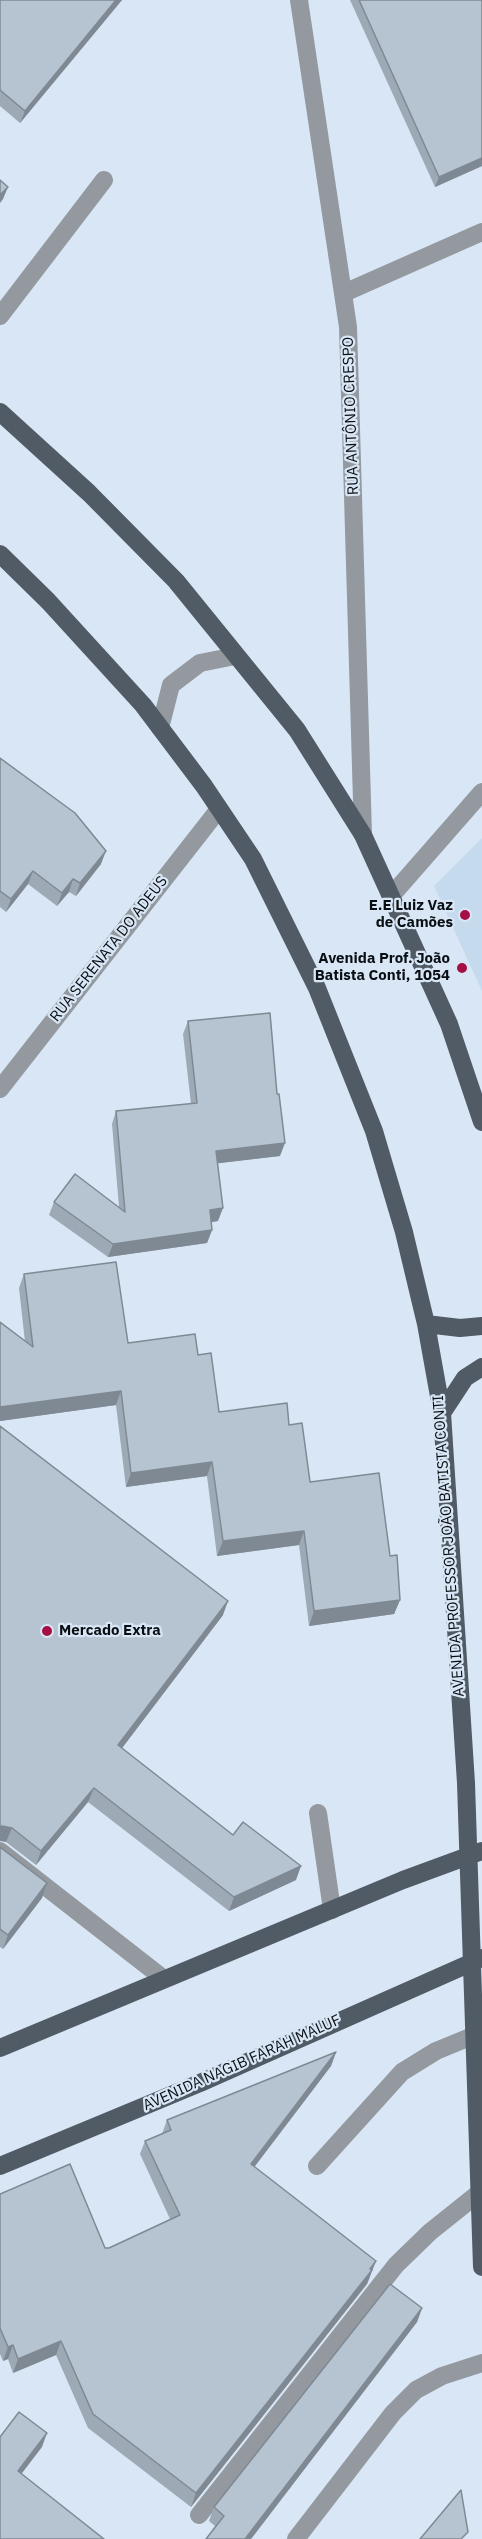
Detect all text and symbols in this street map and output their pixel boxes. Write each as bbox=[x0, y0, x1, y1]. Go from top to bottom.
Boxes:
street label: RUA ANTÔNIO CRESPO bbox=[339, 336, 363, 496]
street label: RUA SERENATA DO ADEUS bbox=[47, 873, 171, 1025]
place label: E.E Luiz Vaz de Camões bbox=[369, 897, 453, 932]
marker: E.E Luiz Vaz de Camões bbox=[458, 908, 472, 922]
place label: Avenida Prof. João Batista Conti, 1054 bbox=[315, 950, 450, 985]
marker: Avenida Prof. João Batista Conti, 1054 bbox=[455, 961, 469, 975]
street label: AVENIDA PROFESSOR JOÃO BATISTA CONTI bbox=[429, 1395, 469, 1697]
place label: Mercado Extra bbox=[59, 1622, 161, 1640]
marker: Mercado Extra bbox=[40, 1624, 54, 1638]
street label: AVENIDA NAGIB FARAH MALUF bbox=[140, 2011, 344, 2115]

